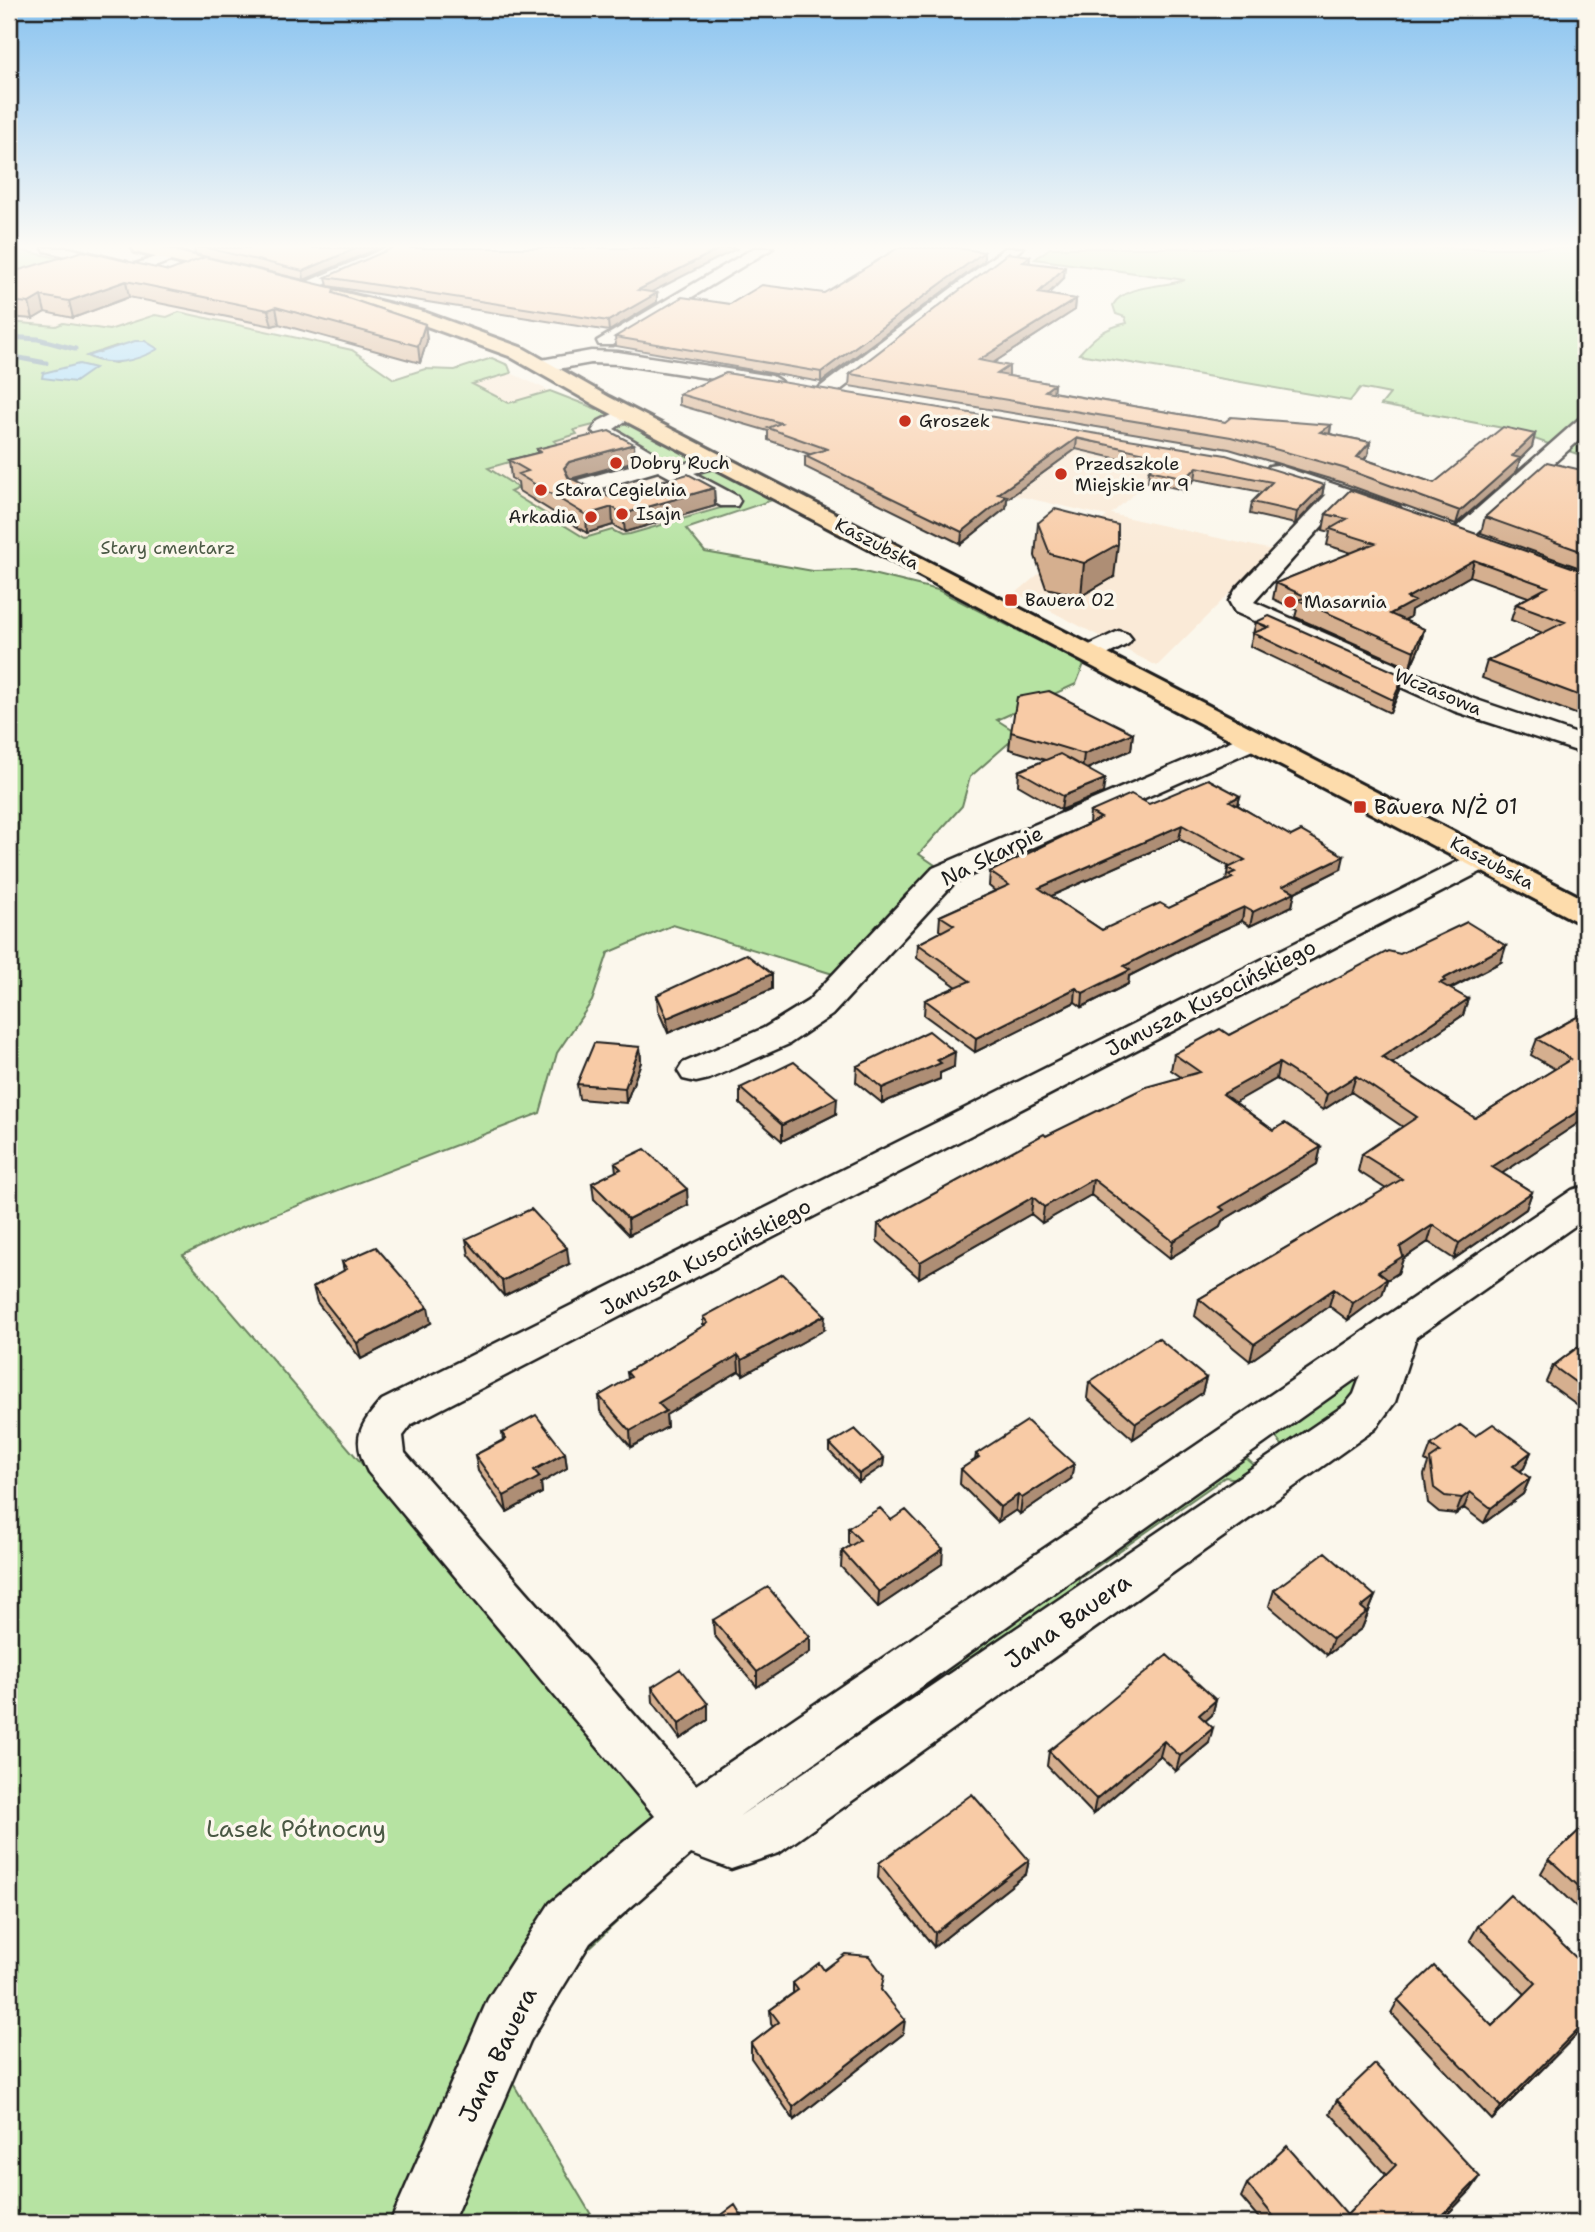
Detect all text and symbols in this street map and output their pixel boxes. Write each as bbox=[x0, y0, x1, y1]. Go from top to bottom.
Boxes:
place label: Groszek bbox=[919, 409, 990, 433]
marker: Groszek bbox=[897, 413, 913, 429]
place label: Dobry Ruch bbox=[630, 451, 730, 475]
place label: Przedszkole Miejskie nr 9 bbox=[1075, 452, 1189, 497]
marker: Dobry Ruch bbox=[608, 455, 624, 471]
marker: Przedszkole Miejskie nr 9 bbox=[1053, 466, 1069, 482]
place label: Stara Cegielnia bbox=[555, 478, 686, 502]
marker: Stara Cegielnia bbox=[533, 482, 549, 498]
place label: Isajn bbox=[636, 502, 681, 526]
place label: Arkadia bbox=[508, 505, 577, 529]
marker: Isajn bbox=[614, 506, 630, 522]
marker: Arkadia bbox=[583, 509, 599, 525]
street label: Kaszubska bbox=[831, 513, 923, 575]
park label: Stary cmentarz bbox=[101, 536, 235, 560]
place label: Bauera 02 bbox=[1025, 588, 1115, 612]
place label: Masarnia bbox=[1304, 590, 1387, 614]
marker: Bauera 02 bbox=[1003, 592, 1019, 608]
marker: Masarnia bbox=[1282, 594, 1298, 610]
street label: Wczasowa bbox=[1391, 663, 1485, 721]
place label: Bauera N/Ż 01 bbox=[1374, 793, 1518, 821]
marker: Bauera N/Ż 01 bbox=[1352, 799, 1368, 815]
street label: Na Skarpie bbox=[936, 819, 1048, 893]
street label: Kaszubska bbox=[1446, 831, 1538, 895]
street label: Janusza Kusocińskiego bbox=[1101, 933, 1321, 1063]
street label: Janusza Kusocińskiego bbox=[596, 1192, 816, 1322]
street label: Jana Bauera bbox=[999, 1566, 1137, 1676]
park label: Lasek Północny bbox=[206, 1813, 386, 1845]
street label: Jana Bauera bbox=[451, 1982, 545, 2128]

